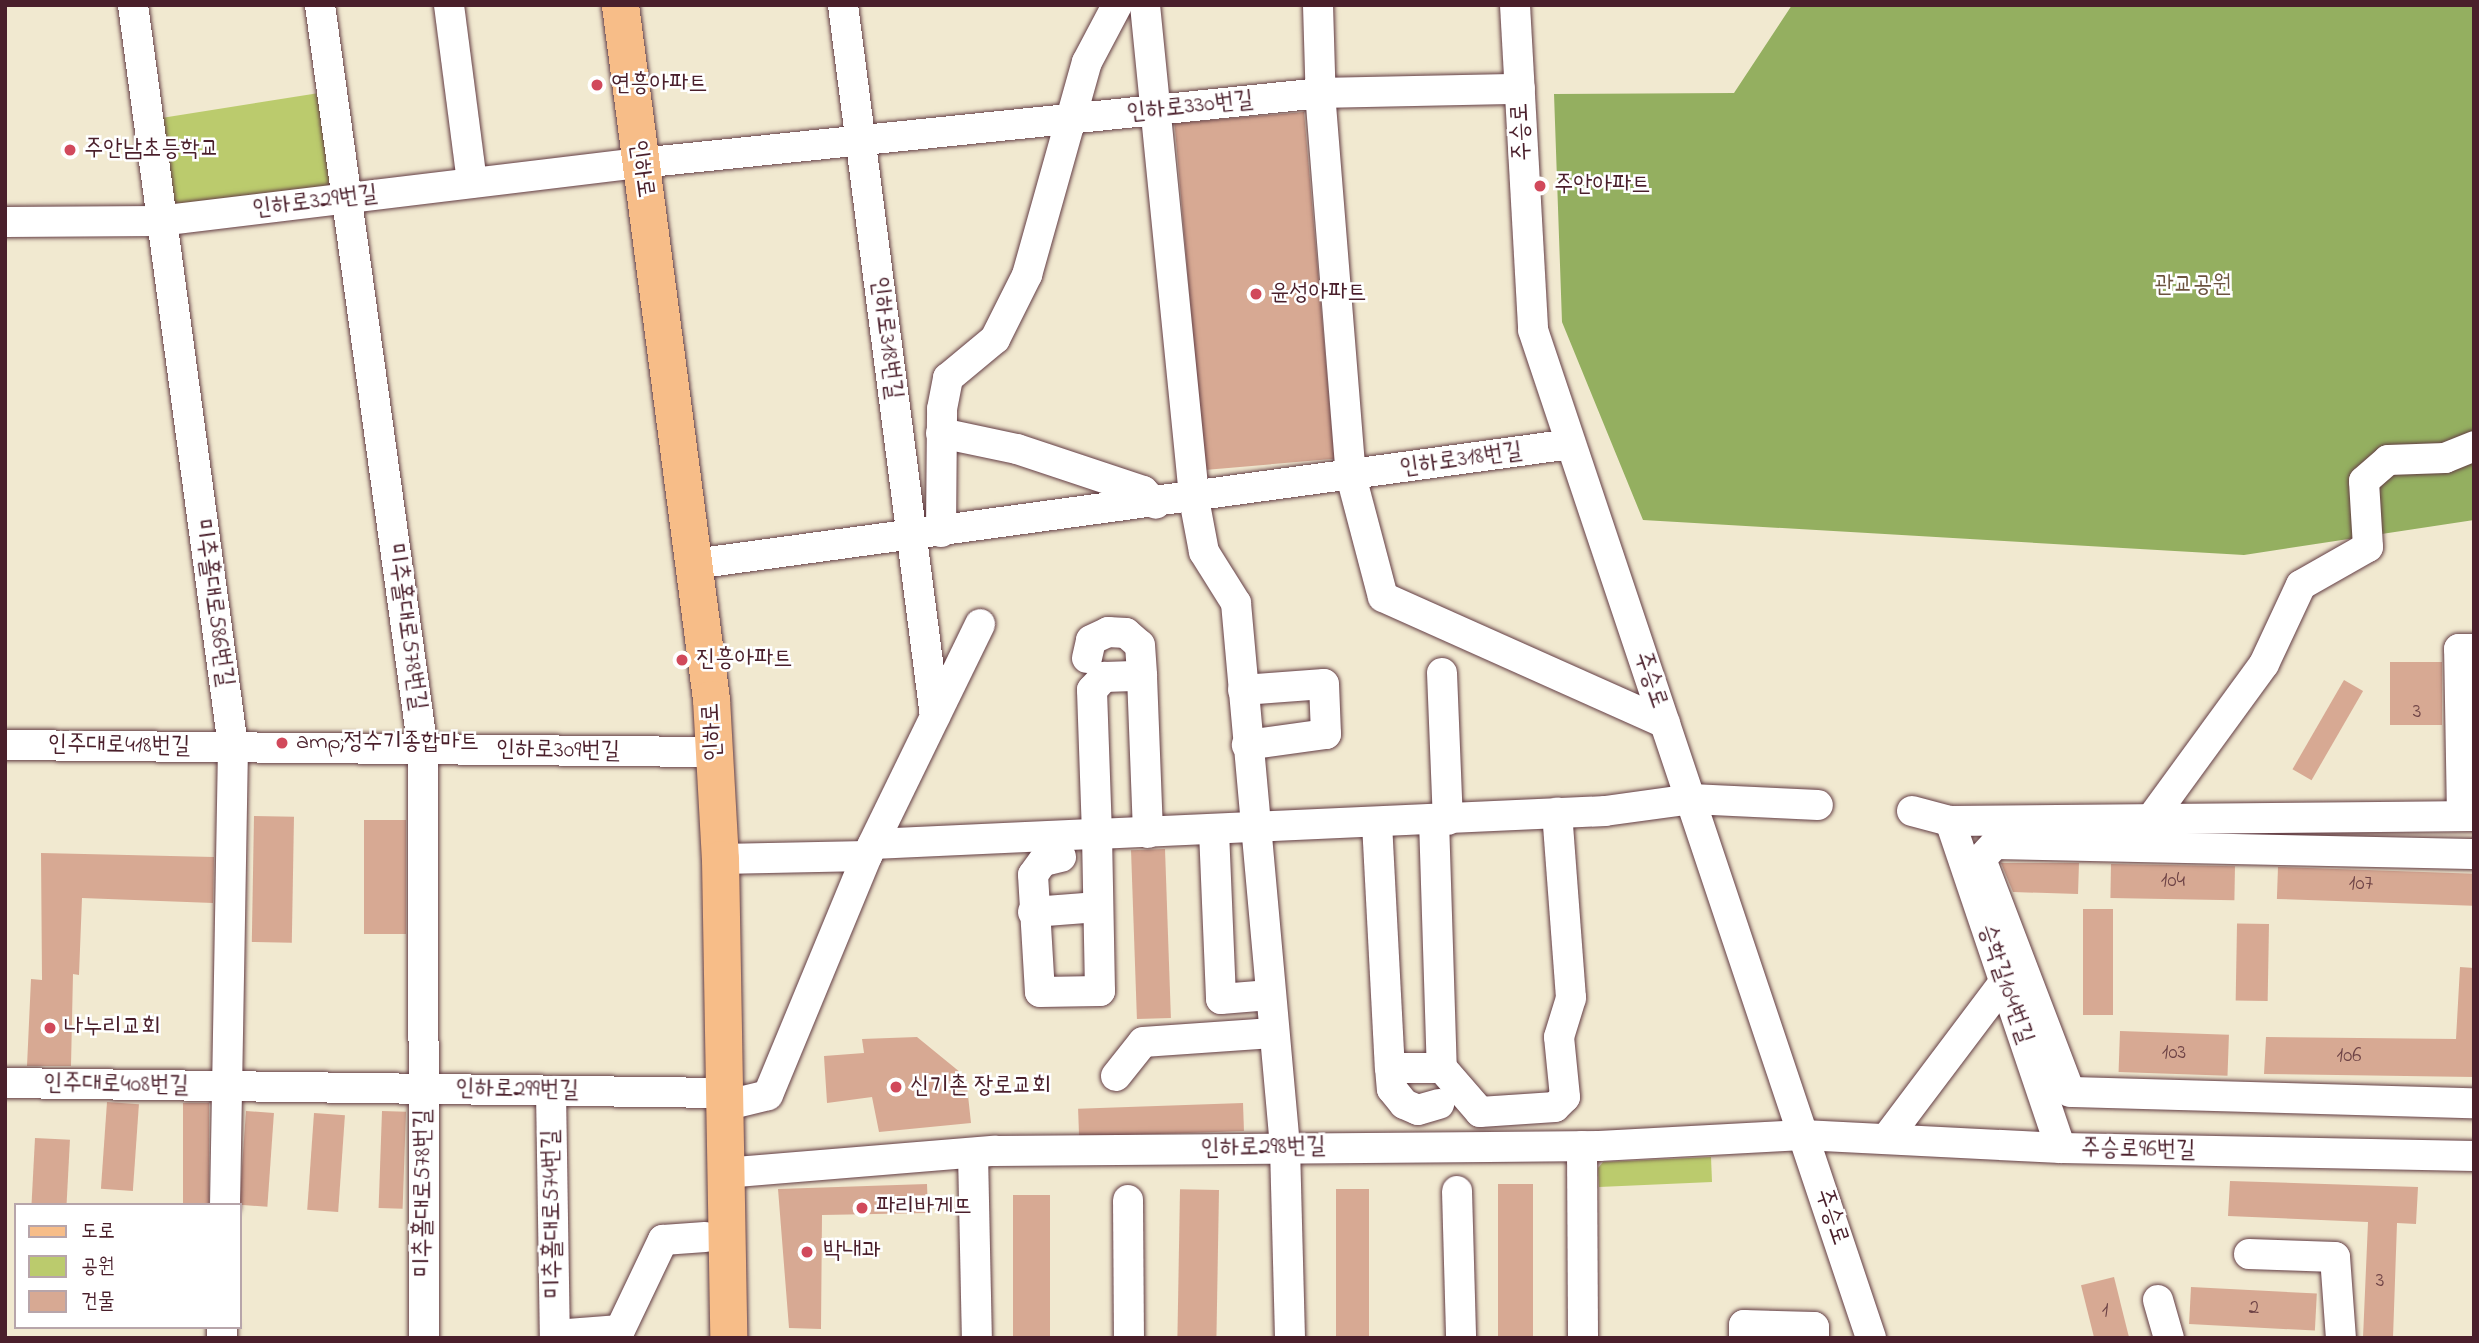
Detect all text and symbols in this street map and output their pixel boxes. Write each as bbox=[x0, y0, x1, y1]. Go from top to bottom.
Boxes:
place label: 연흥아파트 bbox=[611, 71, 708, 99]
marker: 연흥아파트 bbox=[589, 77, 605, 93]
street label: 인하로330번길 bbox=[1125, 86, 1255, 128]
street label: 주승로 bbox=[1506, 102, 1538, 162]
place label: 주안남초등학교 bbox=[84, 136, 219, 164]
street label: 인하로 bbox=[623, 138, 659, 200]
marker: 주안남초등학교 bbox=[62, 142, 78, 158]
place label: 주안아파트 bbox=[1554, 172, 1651, 200]
marker: 주안아파트 bbox=[1532, 178, 1548, 194]
street label: 인하로329번길 bbox=[251, 180, 379, 224]
park label: 관교공원 bbox=[2154, 272, 2232, 300]
street label: 인하로318번길 bbox=[864, 275, 908, 401]
place label: 윤성아파트 bbox=[1270, 280, 1367, 308]
marker: 윤성아파트 bbox=[1248, 286, 1264, 302]
street label: 인하로318번길 bbox=[1398, 437, 1524, 483]
street label: 미추홀대로586번길 bbox=[187, 518, 239, 688]
street label: 미추홀대로578번길 bbox=[380, 542, 432, 712]
place label: 진흥아파트 bbox=[696, 646, 793, 674]
street label: 주승로 bbox=[1627, 648, 1673, 712]
marker: 진흥아파트 bbox=[674, 652, 690, 668]
house number: 3 bbox=[2413, 699, 2421, 725]
street label: 인하로 bbox=[697, 702, 729, 762]
place label: amp;정수기종합마트 bbox=[296, 729, 479, 757]
street label: 인주대로418번길 bbox=[48, 730, 190, 762]
marker: amp;정수기종합마트 bbox=[274, 735, 290, 751]
street label: 인하로309번길 bbox=[496, 736, 620, 766]
house number: 104 bbox=[2161, 868, 2185, 894]
house number: 107 bbox=[2349, 871, 2373, 897]
street label: 승학길104번길 bbox=[1971, 920, 2039, 1048]
place label: 나누리교회 bbox=[64, 1014, 161, 1042]
marker: 나누리교회 bbox=[42, 1020, 58, 1036]
house number: 103 bbox=[2162, 1040, 2186, 1066]
house number: 106 bbox=[2337, 1043, 2361, 1069]
street label: 인주대로408번길 bbox=[43, 1069, 189, 1101]
place label: 신기촌 장로교회 bbox=[910, 1073, 1051, 1101]
street label: 인하로299번길 bbox=[455, 1075, 579, 1105]
marker: 신기촌 장로교회 bbox=[888, 1079, 904, 1095]
street label: 미추홀대로578번길 bbox=[410, 1109, 438, 1277]
street label: 미추홀대로574번길 bbox=[537, 1129, 569, 1299]
street label: 인하로298번길 bbox=[1200, 1133, 1326, 1163]
street label: 주승로96번길 bbox=[2081, 1135, 2195, 1165]
street label: 주승로 bbox=[1808, 1185, 1854, 1249]
place label: 파리바게뜨 bbox=[876, 1194, 973, 1222]
marker: 파리바게뜨 bbox=[854, 1200, 870, 1216]
legend bbox=[14, 1203, 242, 1329]
text: 도로 bbox=[81, 1217, 115, 1247]
place label: 박내과 bbox=[823, 1238, 881, 1266]
marker: 박내과 bbox=[797, 1242, 817, 1262]
text: 공원 bbox=[81, 1252, 115, 1282]
house number: 3 bbox=[2376, 1268, 2384, 1294]
text: 건물 bbox=[81, 1287, 115, 1317]
house number: 2 bbox=[2249, 1295, 2259, 1321]
house number: 1 bbox=[2102, 1298, 2108, 1324]

